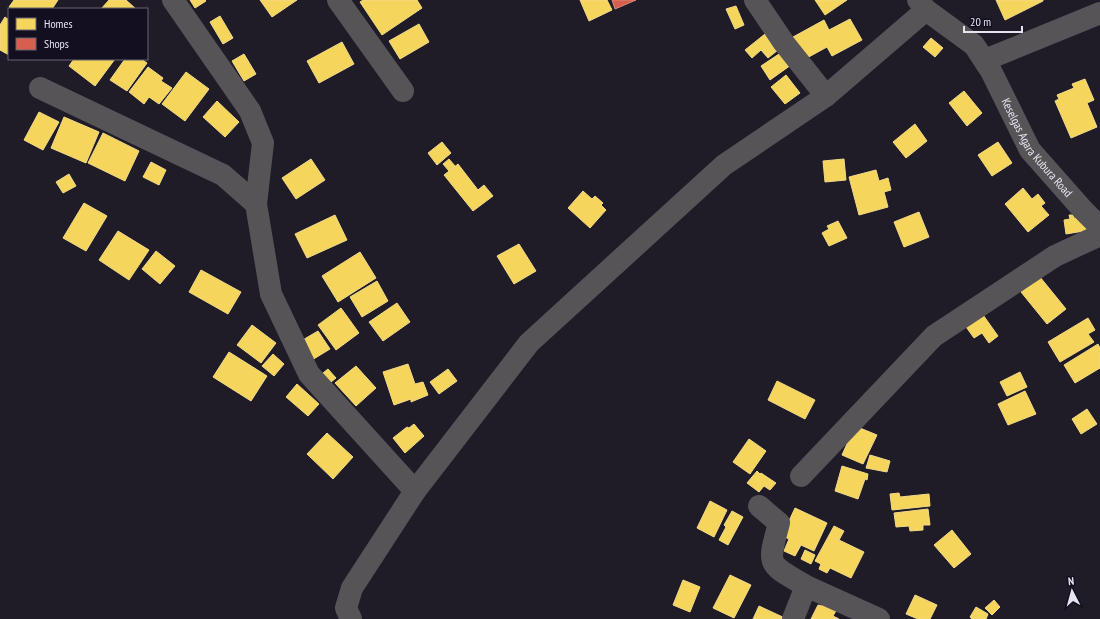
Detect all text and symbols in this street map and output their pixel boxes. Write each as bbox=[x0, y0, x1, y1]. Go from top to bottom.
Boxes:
legend bbox=[8, 8, 148, 60]
scale bar bbox=[964, 8, 1022, 34]
text: 20 m bbox=[970, 14, 991, 29]
text: Homes bbox=[44, 16, 72, 31]
text: Shops bbox=[44, 36, 69, 51]
street label: Keselgas Agara Kubura Road bbox=[998, 95, 1076, 200]
north arrow bbox=[1052, 571, 1092, 611]
text: N bbox=[1067, 574, 1075, 588]

